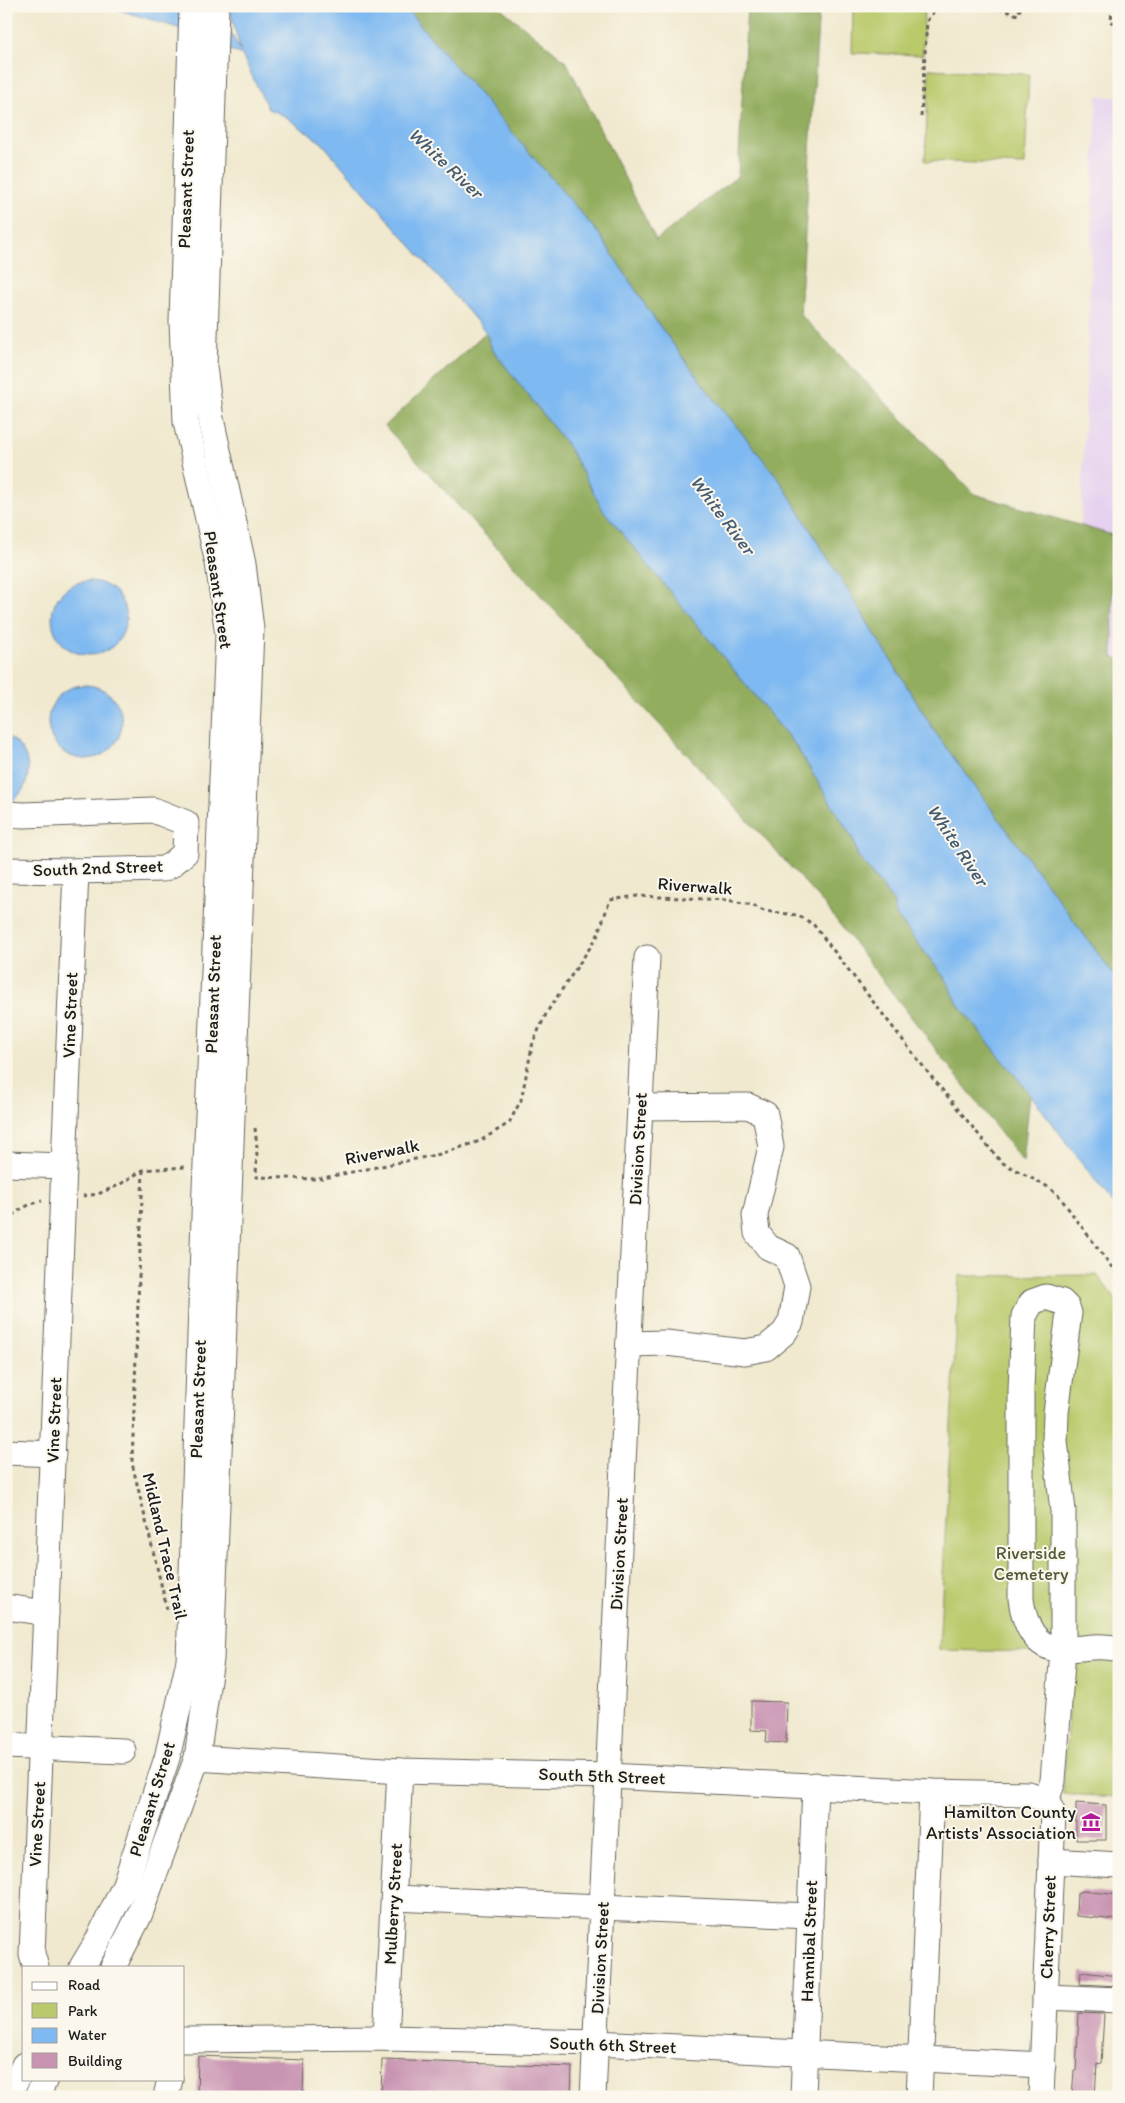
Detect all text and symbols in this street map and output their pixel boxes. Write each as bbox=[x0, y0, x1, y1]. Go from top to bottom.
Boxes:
water label: White River bbox=[404, 123, 490, 205]
street label: Pleasant Street bbox=[173, 129, 199, 249]
water label: White River bbox=[686, 471, 762, 561]
street label: Pleasant Street bbox=[199, 530, 237, 651]
water label: White River bbox=[922, 800, 995, 892]
street label: South 2nd Street bbox=[32, 855, 164, 881]
street label: Riverwalk bbox=[657, 872, 733, 900]
street label: Pleasant Street bbox=[200, 934, 226, 1054]
street label: Vine Street bbox=[58, 971, 83, 1058]
street label: Division Street bbox=[624, 1092, 652, 1206]
street label: Riverwalk bbox=[343, 1134, 421, 1170]
street label: Pleasant Street bbox=[185, 1339, 211, 1459]
street label: Vine Street bbox=[42, 1376, 67, 1463]
street label: Midland Trace Trail bbox=[137, 1470, 193, 1622]
street label: Division Street bbox=[605, 1497, 633, 1611]
park label: Riverside Cemetery bbox=[994, 1542, 1069, 1585]
street label: Pleasant Street bbox=[124, 1739, 180, 1859]
street label: South 5th Street bbox=[538, 1763, 666, 1789]
street label: Vine Street bbox=[24, 1780, 50, 1868]
place label: Hamilton County Artists' Association bbox=[926, 1801, 1077, 1844]
museum icon: Hamilton County Artists' Association bbox=[1080, 1811, 1102, 1833]
street label: Mulberry Street bbox=[379, 1842, 407, 1965]
street label: Cherry Street bbox=[1035, 1874, 1061, 1979]
street label: Hannibal Street bbox=[796, 1879, 822, 2002]
street label: Division Street bbox=[586, 1901, 614, 2015]
legend bbox=[22, 1966, 185, 2080]
text: Road bbox=[68, 1976, 101, 1994]
text: Park bbox=[68, 2002, 98, 2020]
text: Water bbox=[68, 2026, 107, 2044]
street label: South 6th Street bbox=[549, 2032, 677, 2058]
text: Building bbox=[68, 2052, 122, 2070]

